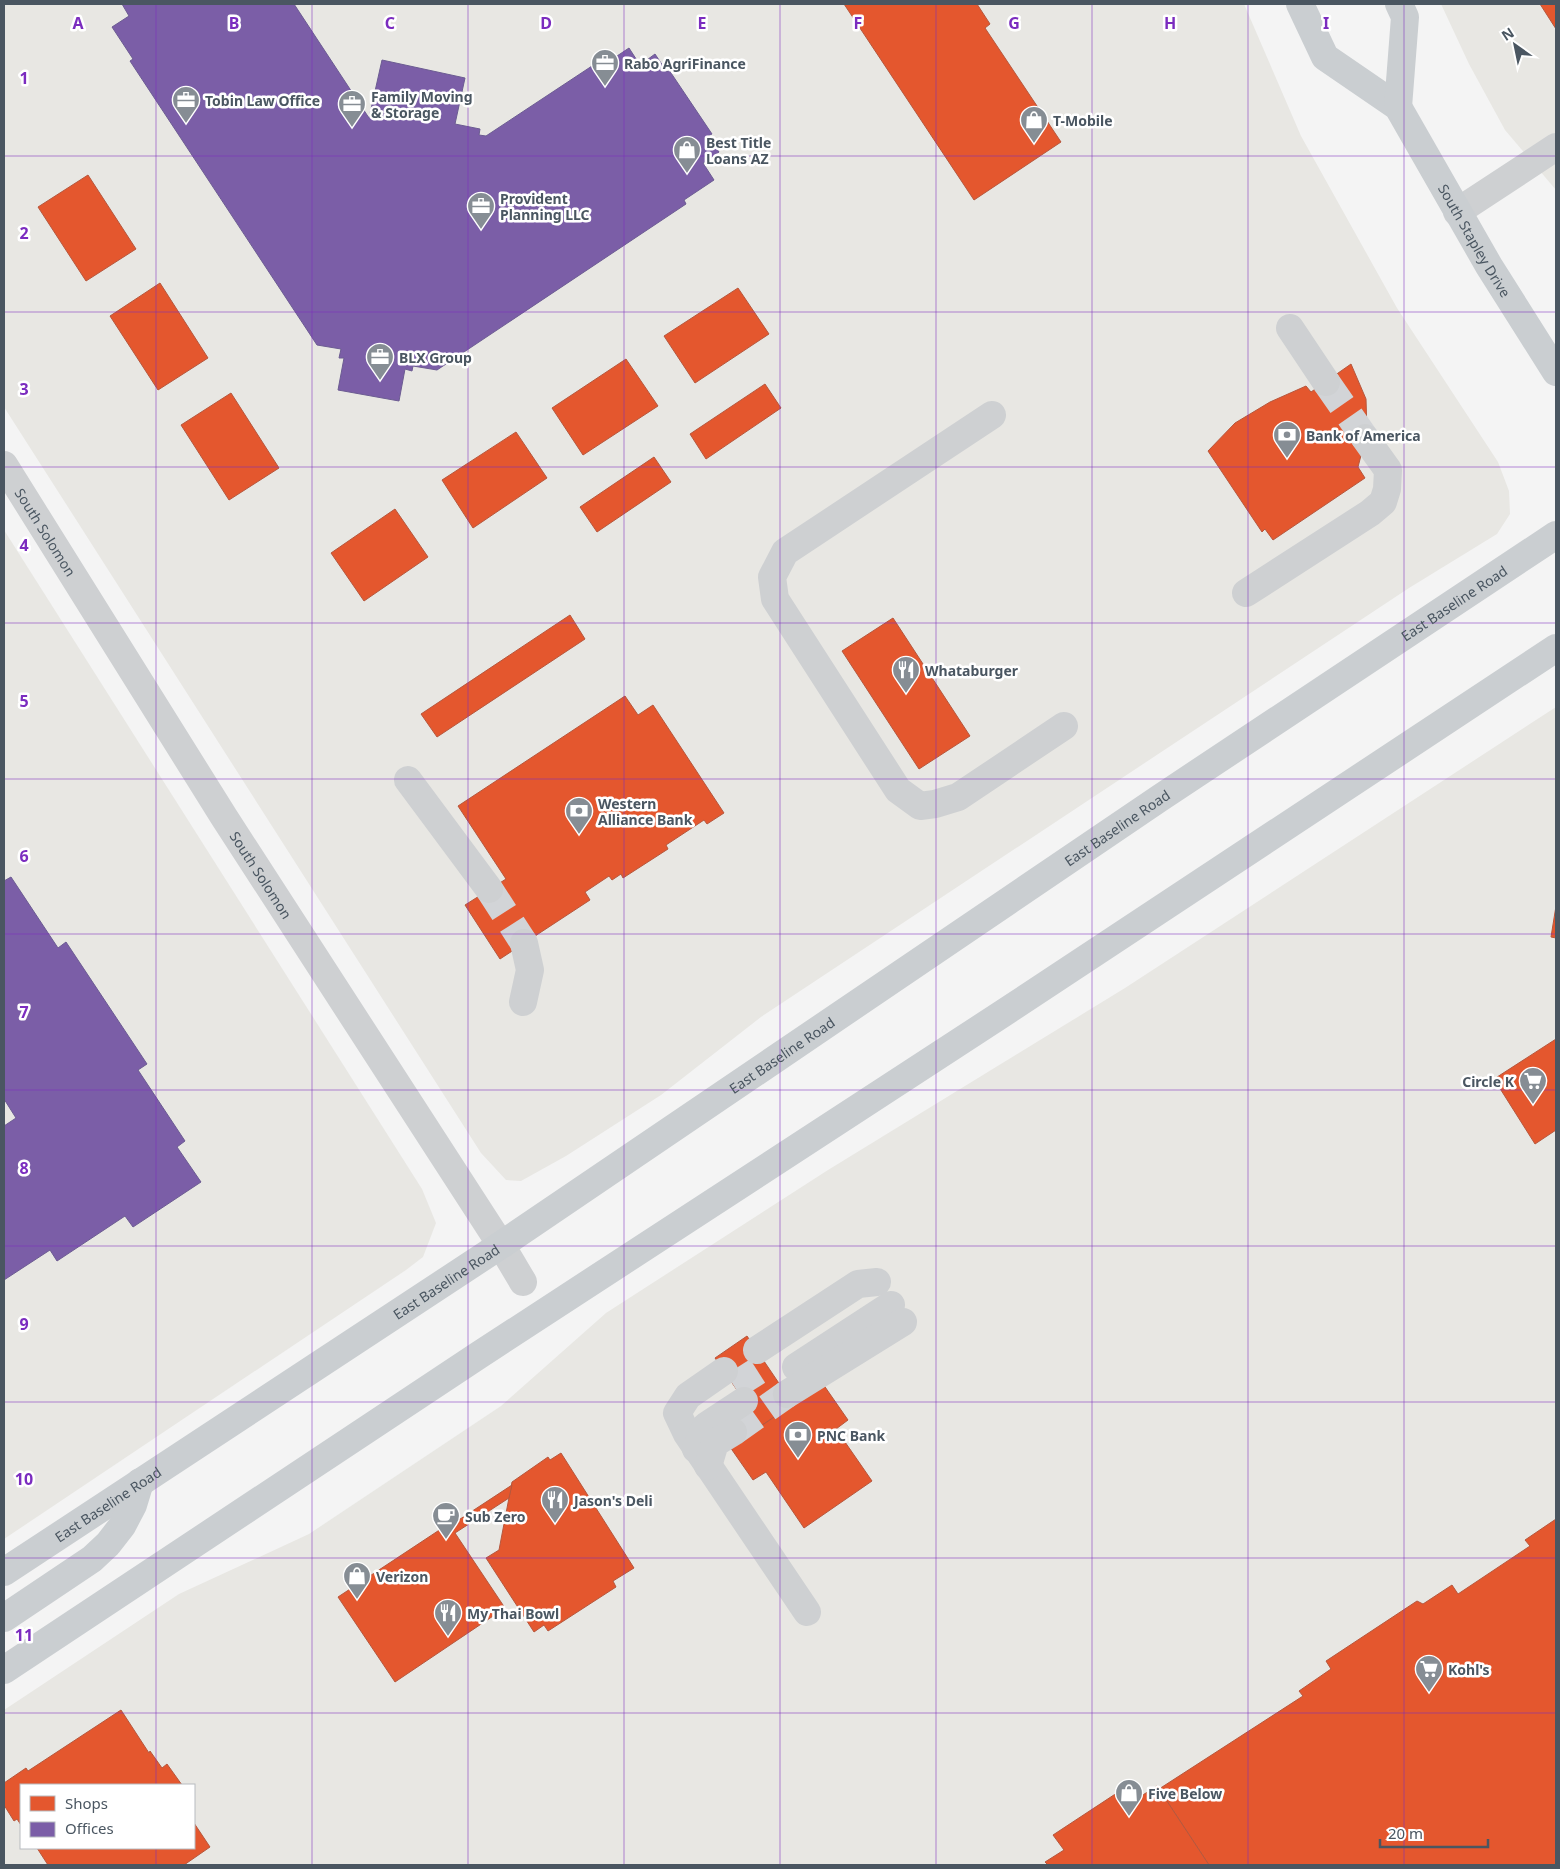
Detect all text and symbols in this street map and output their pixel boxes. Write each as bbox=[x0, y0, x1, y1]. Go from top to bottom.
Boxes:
text: A bbox=[72, 12, 84, 34]
text: B bbox=[229, 12, 239, 34]
text: C bbox=[385, 12, 395, 34]
text: D bbox=[540, 12, 552, 34]
text: E bbox=[698, 12, 707, 34]
text: F bbox=[854, 12, 862, 34]
text: G bbox=[1008, 12, 1020, 34]
text: H bbox=[1164, 12, 1176, 34]
text: I bbox=[1323, 12, 1329, 34]
north arrow bbox=[1490, 20, 1540, 70]
text: N bbox=[1498, 23, 1518, 45]
office icon: Rabo AgriFinance bbox=[590, 48, 620, 87]
place label: Rabo AgriFinance bbox=[624, 54, 746, 73]
text: 1 bbox=[19, 67, 29, 89]
office icon: Tobin Law Office bbox=[171, 85, 201, 124]
place label: Family Moving & Storage bbox=[371, 87, 473, 122]
office icon: Family Moving & Storage bbox=[337, 89, 367, 128]
place label: Tobin Law Office bbox=[205, 91, 320, 110]
shop icon: T-Mobile bbox=[1019, 105, 1049, 144]
place label: T-Mobile bbox=[1053, 111, 1113, 130]
place label: Best Title Loans AZ bbox=[706, 133, 771, 168]
shop icon: Best Title Loans AZ bbox=[672, 135, 702, 174]
street label: South Stapley Drive bbox=[1434, 180, 1516, 301]
place label: Provident Planning LLC bbox=[500, 189, 590, 224]
office icon: Provident Planning LLC bbox=[466, 191, 496, 230]
text: 2 bbox=[19, 222, 29, 244]
office icon: BLX Group bbox=[365, 342, 395, 381]
place label: BLX Group bbox=[399, 348, 472, 367]
text: 3 bbox=[19, 378, 29, 400]
bank icon: Bank of America bbox=[1272, 420, 1302, 459]
place label: Bank of America bbox=[1306, 426, 1421, 445]
street label: South Solomon bbox=[11, 484, 81, 580]
text: 4 bbox=[19, 534, 29, 556]
street label: East Baseline Road bbox=[1397, 561, 1511, 645]
restaurant icon: Whataburger bbox=[891, 655, 921, 694]
place label: Whataburger bbox=[925, 661, 1019, 680]
text: 5 bbox=[19, 690, 29, 712]
street label: East Baseline Road bbox=[1060, 785, 1173, 870]
place label: Western Alliance Bank bbox=[598, 794, 693, 829]
bank icon: Western Alliance Bank bbox=[564, 796, 594, 835]
street label: South Solomon bbox=[226, 827, 297, 922]
text: 6 bbox=[19, 845, 29, 867]
text: 7 bbox=[19, 1001, 29, 1023]
street label: East Baseline Road bbox=[725, 1012, 838, 1097]
supermarket icon: Circle K bbox=[1518, 1066, 1548, 1105]
place label: Circle K bbox=[1462, 1072, 1515, 1091]
text: 8 bbox=[19, 1157, 29, 1179]
street label: East Baseline Road bbox=[389, 1239, 503, 1323]
text: 9 bbox=[19, 1313, 29, 1335]
bank icon: PNC Bank bbox=[783, 1420, 813, 1459]
place label: PNC Bank bbox=[817, 1426, 885, 1445]
street label: East Baseline Road bbox=[51, 1462, 165, 1546]
text: 10 bbox=[15, 1468, 33, 1490]
restaurant icon: Jason's Deli bbox=[540, 1485, 570, 1524]
place label: Jason's Deli bbox=[572, 1491, 653, 1510]
cafe icon: Sub Zero bbox=[431, 1501, 461, 1540]
place label: Sub Zero bbox=[465, 1507, 526, 1526]
shop icon: Verizon bbox=[342, 1561, 372, 1600]
place label: Verizon bbox=[376, 1567, 428, 1586]
restaurant icon: My Thai Bowl bbox=[433, 1598, 463, 1637]
place label: My Thai Bowl bbox=[467, 1604, 559, 1623]
text: 11 bbox=[15, 1624, 33, 1646]
supermarket icon: Kohl's bbox=[1414, 1654, 1444, 1693]
place label: Kohl's bbox=[1448, 1660, 1490, 1679]
shop icon: Five Below bbox=[1114, 1778, 1144, 1817]
legend bbox=[20, 1784, 195, 1849]
place label: Five Below bbox=[1148, 1784, 1222, 1803]
text: Shops bbox=[65, 1793, 108, 1813]
scale bar bbox=[1380, 1816, 1488, 1848]
text: Offices bbox=[65, 1818, 114, 1838]
text: 20 m bbox=[1388, 1823, 1423, 1843]

